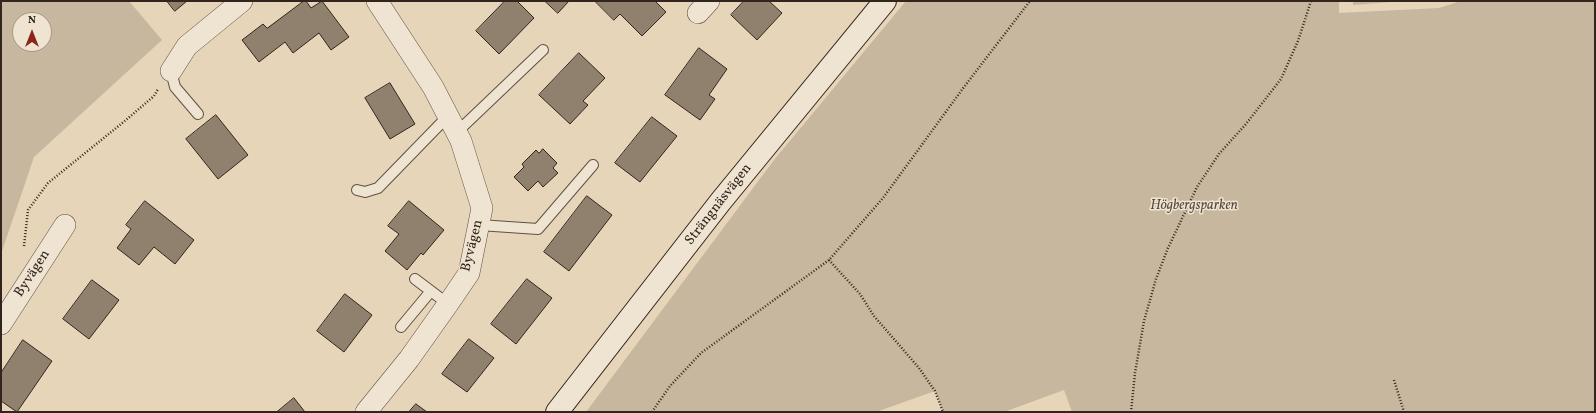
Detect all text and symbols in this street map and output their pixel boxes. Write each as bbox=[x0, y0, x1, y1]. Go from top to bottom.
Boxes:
north arrow bbox=[12, 12, 52, 52]
text: N bbox=[28, 13, 36, 28]
street label: Strängnäsvägen bbox=[682, 161, 756, 249]
park label: Högbergsparken bbox=[1150, 198, 1238, 214]
street label: Byvägen bbox=[458, 218, 488, 274]
street label: Byvägen bbox=[12, 247, 54, 301]

